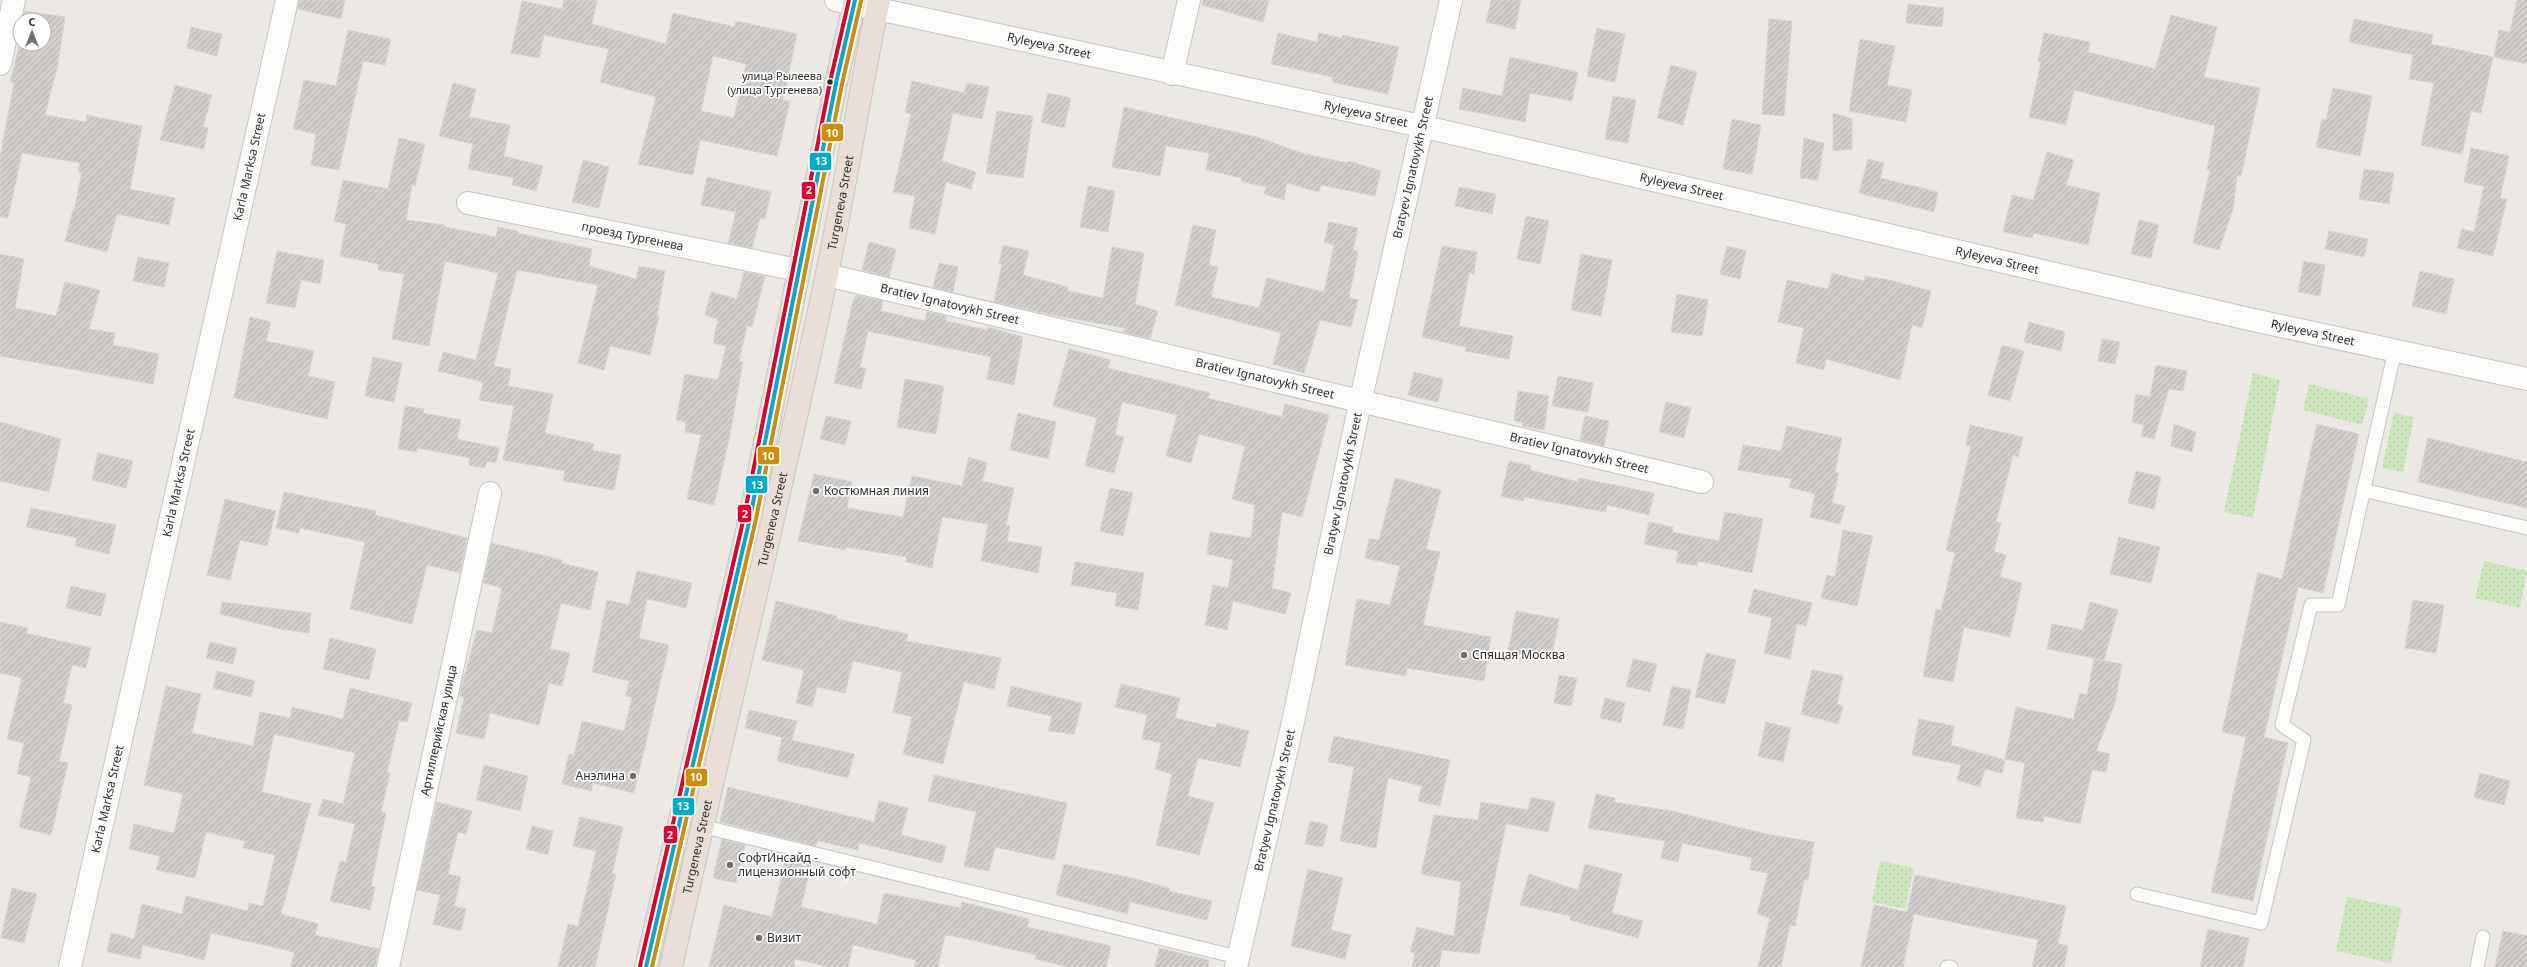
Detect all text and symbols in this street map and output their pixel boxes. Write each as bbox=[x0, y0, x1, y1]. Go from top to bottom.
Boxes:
north arrow bbox=[12, 12, 52, 52]
text: С bbox=[28, 14, 36, 29]
street label: Ryleyeva Street bbox=[1006, 28, 1093, 63]
place label: улица Рылеева (улица Тургенева) bbox=[727, 68, 822, 97]
marker: улица Рылеева (улица Тургенева) bbox=[825, 77, 835, 87]
street label: Bratyev Ignatovykh Street bbox=[1388, 94, 1437, 240]
street label: Ryleyeva Street bbox=[1322, 96, 1410, 131]
street label: Karla Marksa Street bbox=[229, 110, 270, 222]
line badge: 10 bbox=[821, 123, 844, 142]
text: 10 bbox=[826, 125, 838, 140]
line badge: 13 bbox=[809, 152, 832, 171]
text: 13 bbox=[815, 153, 827, 168]
street label: Turgeneva Street bbox=[823, 153, 858, 251]
street label: Ryleyeva Street bbox=[1638, 168, 1726, 204]
line badge: 2 bbox=[801, 181, 816, 200]
text: 2 bbox=[806, 182, 812, 197]
street label: проезд Тургенева bbox=[580, 217, 685, 255]
street label: Ryleyeva Street bbox=[1954, 242, 2041, 278]
street label: Bratiev Ignatovykh Street bbox=[879, 279, 1022, 328]
street label: Ryleyeva Street bbox=[2269, 315, 2357, 350]
street label: Bratiev Ignatovykh Street bbox=[1194, 353, 1337, 403]
street label: Bratyev Ignatovykh Street bbox=[1319, 410, 1366, 556]
street label: Karla Marksa Street bbox=[158, 427, 199, 539]
street label: Bratiev Ignatovykh Street bbox=[1508, 428, 1651, 477]
line badge: 10 bbox=[757, 446, 780, 465]
text: 10 bbox=[762, 448, 774, 463]
street label: Turgeneva Street bbox=[754, 470, 792, 568]
line badge: 13 bbox=[745, 475, 768, 494]
text: 13 bbox=[751, 477, 763, 492]
place label: Костюмная линия bbox=[824, 482, 929, 499]
marker: Костюмная линия bbox=[811, 486, 821, 496]
line badge: 2 bbox=[737, 504, 752, 523]
text: 2 bbox=[742, 506, 748, 521]
place label: Спящая Москва bbox=[1472, 646, 1565, 663]
marker: Спящая Москва bbox=[1459, 650, 1469, 660]
street label: Артиллерийская улица bbox=[416, 663, 461, 797]
street label: Bratyev Ignatovykh Street bbox=[1250, 727, 1299, 873]
street label: Karla Marksa Street bbox=[87, 743, 128, 855]
place label: Анэлина bbox=[576, 767, 625, 784]
line badge: 10 bbox=[685, 768, 708, 787]
text: 10 bbox=[690, 769, 702, 784]
marker: Анэлина bbox=[628, 771, 638, 781]
line badge: 13 bbox=[672, 797, 695, 816]
street label: Turgeneva Street bbox=[678, 797, 716, 895]
text: 13 bbox=[677, 798, 689, 813]
line badge: 2 bbox=[663, 825, 678, 844]
text: 2 bbox=[667, 827, 673, 842]
place label: СофтИнсайд - лицензионный софт bbox=[738, 849, 856, 880]
marker: СофтИнсайд - лицензионный софт bbox=[725, 860, 735, 870]
place label: Визит bbox=[767, 929, 802, 946]
marker: Визит bbox=[754, 933, 764, 943]

